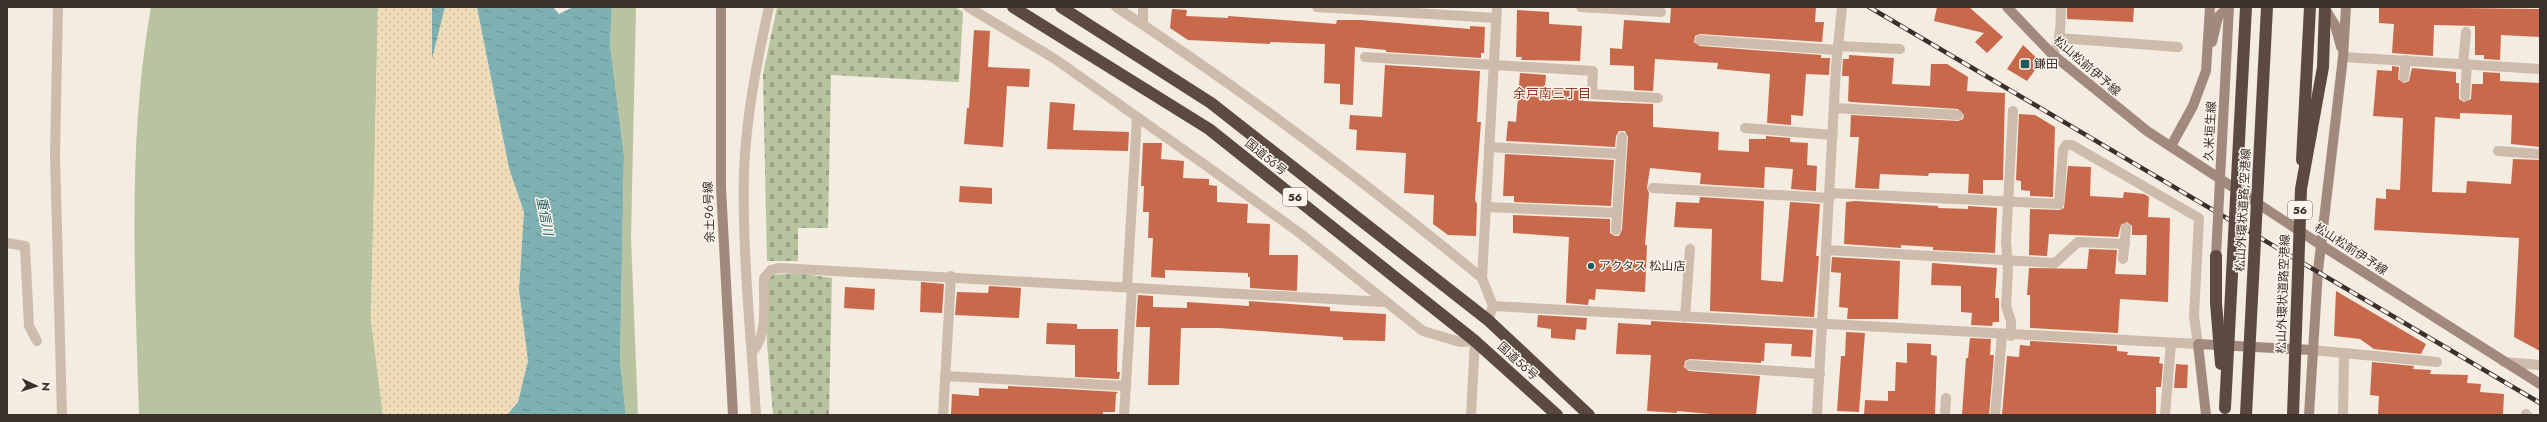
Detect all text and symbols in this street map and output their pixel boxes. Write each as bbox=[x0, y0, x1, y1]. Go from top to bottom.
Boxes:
street label: 松山松前伊予線 bbox=[2049, 32, 2125, 100]
place label: 鎌田 bbox=[2034, 55, 2058, 73]
marker: 鎌田 bbox=[2019, 58, 2031, 70]
district label: 余戸南三丁目 bbox=[1513, 84, 1591, 103]
street label: 久米垣生線 bbox=[2199, 101, 2221, 161]
street label: 国道56号 bbox=[1241, 134, 1291, 180]
street label: 松山外環状道路;空港線 bbox=[2231, 148, 2255, 272]
street label: 余土96号線 bbox=[699, 181, 719, 243]
road number: 56 bbox=[1283, 188, 1307, 206]
water label: 重信川 bbox=[532, 195, 558, 239]
road number: 56 bbox=[2288, 201, 2312, 219]
street label: 松山松前伊予線 bbox=[2311, 219, 2391, 279]
street label: 松山外環状道路空港線 bbox=[2272, 234, 2294, 354]
place label: アクタス 松山店 bbox=[1599, 257, 1686, 275]
marker: アクタス 松山店 bbox=[1586, 261, 1596, 271]
street label: 国道56号 bbox=[1494, 338, 1542, 384]
north arrow bbox=[16, 366, 56, 406]
text: N bbox=[38, 382, 54, 392]

